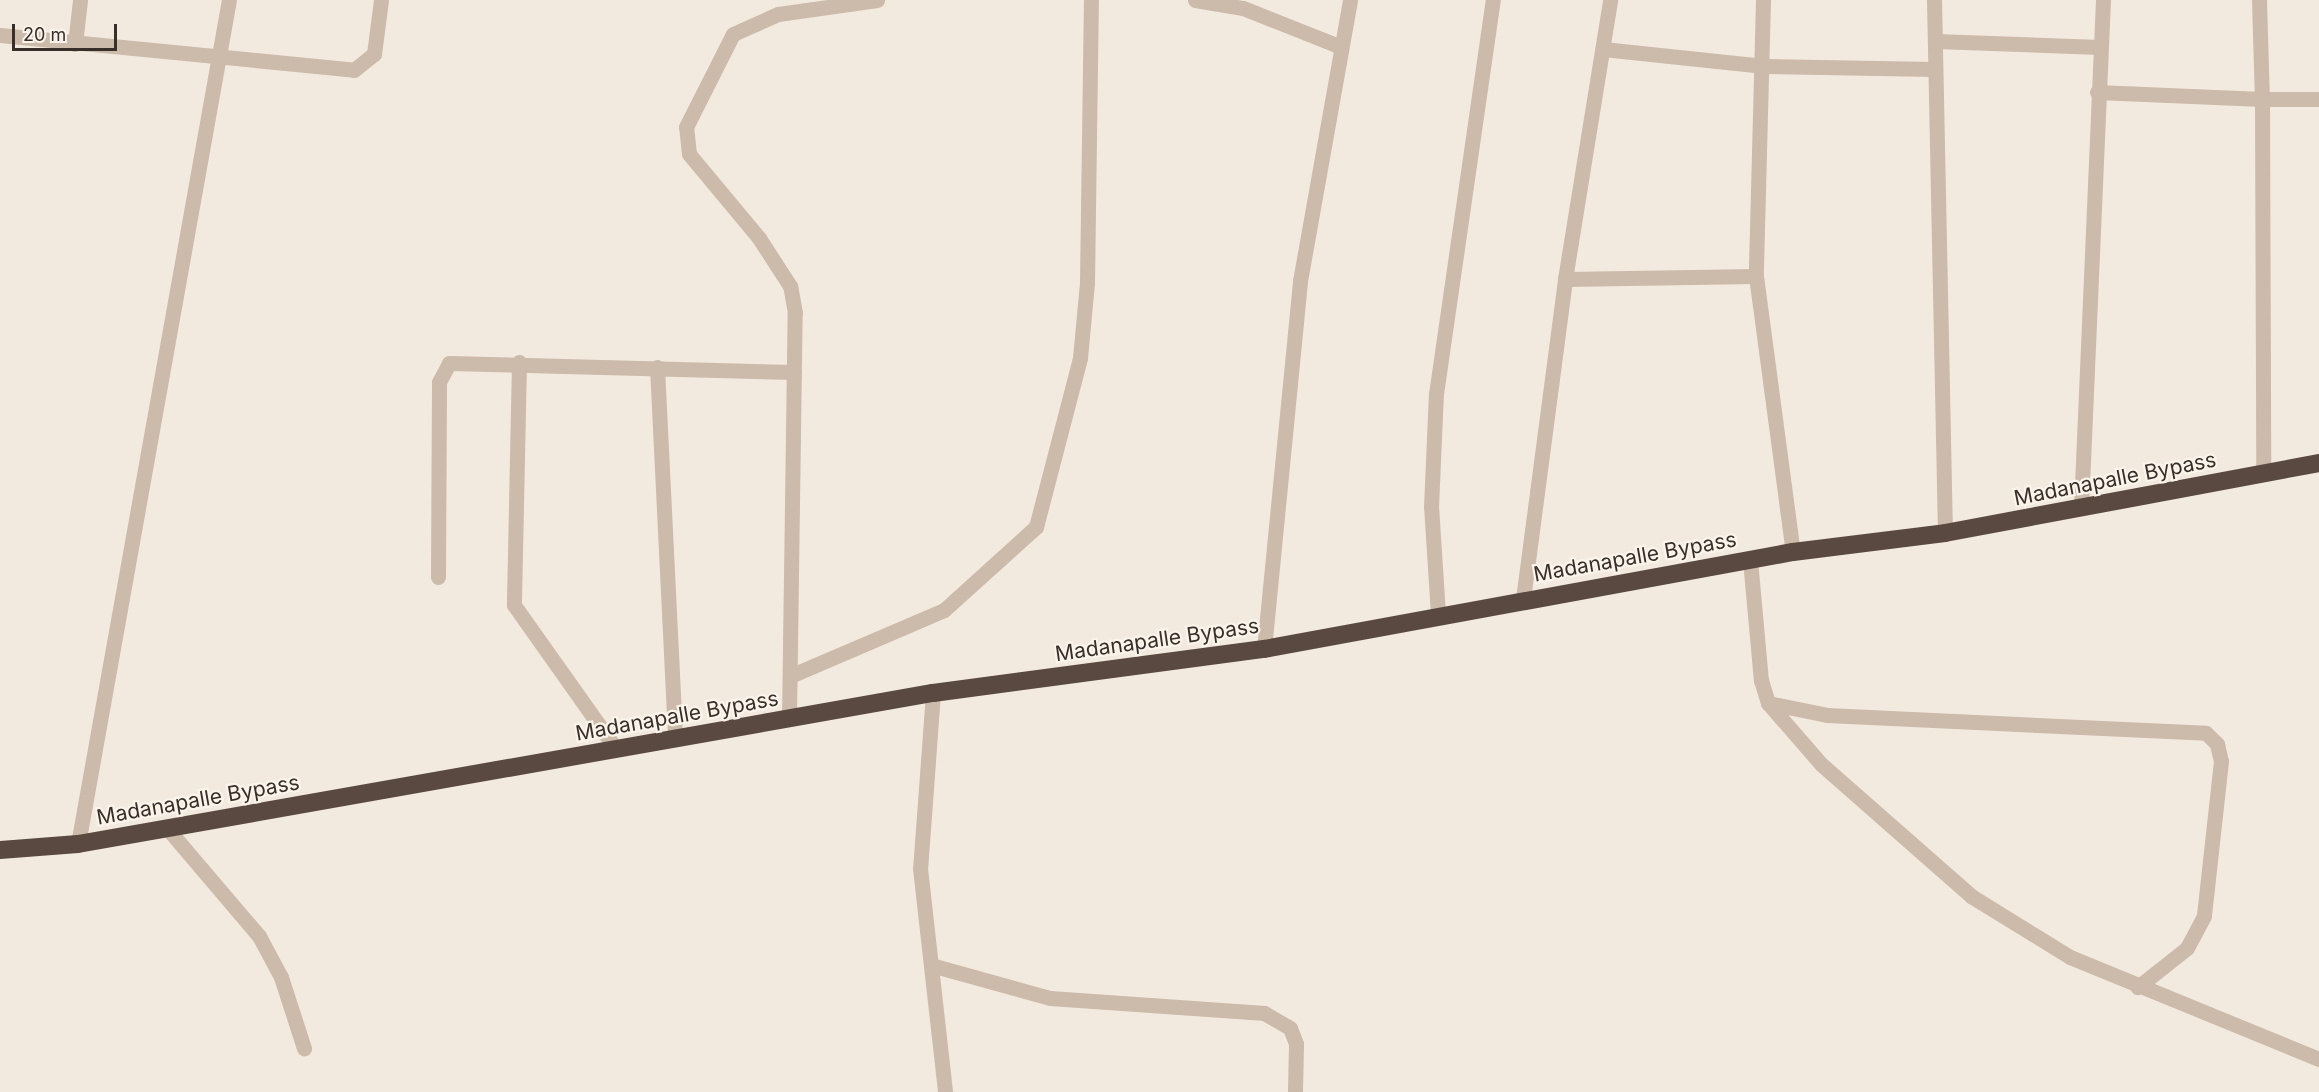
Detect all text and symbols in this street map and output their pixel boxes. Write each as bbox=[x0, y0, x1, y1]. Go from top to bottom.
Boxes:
scale bar bbox=[15, 12, 120, 50]
text: 20 m bbox=[23, 24, 66, 45]
street label: Madanapalle Bypass bbox=[2012, 447, 2218, 511]
street label: Madanapalle Bypass bbox=[1532, 527, 1738, 587]
street label: Madanapalle Bypass bbox=[1054, 613, 1260, 667]
street label: Madanapalle Bypass bbox=[574, 686, 780, 746]
street label: Madanapalle Bypass bbox=[95, 770, 301, 830]

